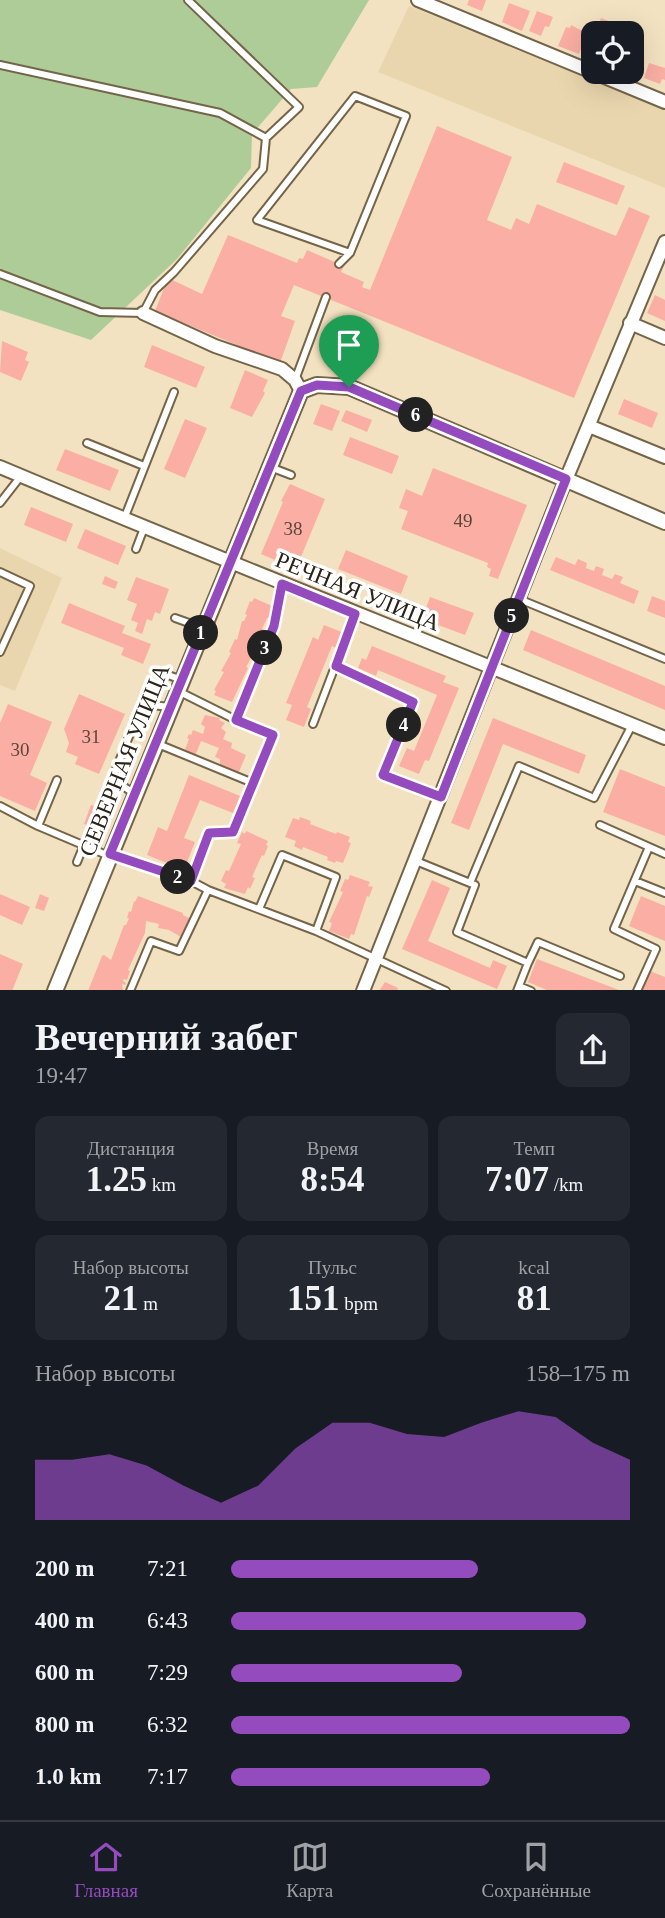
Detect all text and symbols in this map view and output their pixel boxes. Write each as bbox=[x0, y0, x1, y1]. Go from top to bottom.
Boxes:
map controls bbox=[581, 21, 644, 84]
button: locate bbox=[581, 21, 644, 84]
pin bbox=[319, 315, 379, 387]
icon: arrive bbox=[330, 326, 368, 364]
pin: 6 bbox=[398, 398, 434, 432]
text: 6 bbox=[411, 404, 420, 425]
house number: 49 bbox=[454, 510, 473, 531]
house number: 38 bbox=[284, 518, 303, 539]
street label: РЕЧНАЯ УЛИЦА bbox=[272, 547, 444, 636]
pin: 5 bbox=[494, 598, 530, 634]
text: 5 bbox=[507, 605, 516, 626]
pin: 1 bbox=[184, 616, 218, 650]
text: 1 bbox=[196, 622, 205, 643]
pin: 3 bbox=[247, 630, 282, 666]
text: 3 bbox=[260, 637, 269, 658]
street label: СЕВЕРНАЯ УЛИЦА bbox=[74, 660, 175, 860]
pin: 4 bbox=[386, 708, 422, 742]
text: 4 bbox=[399, 714, 408, 735]
house number: 31 bbox=[82, 726, 101, 747]
house number: 30 bbox=[11, 739, 30, 760]
pin: 2 bbox=[160, 860, 196, 894]
text: 2 bbox=[173, 866, 182, 887]
button: share bbox=[556, 1013, 630, 1087]
text: Вечерний забег bbox=[35, 1016, 298, 1058]
text: 19:47 bbox=[35, 1063, 87, 1088]
text: Дистанция bbox=[87, 1138, 175, 1159]
text: Время bbox=[307, 1138, 358, 1159]
text: Темп bbox=[513, 1138, 555, 1159]
text: 1.25 bbox=[86, 1160, 147, 1199]
text: 8:54 bbox=[300, 1160, 365, 1199]
text: 7:07 bbox=[485, 1160, 549, 1199]
text: km bbox=[147, 1174, 176, 1195]
text: /km bbox=[549, 1174, 583, 1195]
text: Набор высоты bbox=[73, 1257, 189, 1278]
text: Пульс bbox=[308, 1257, 357, 1278]
text: kcal bbox=[518, 1257, 550, 1278]
text: 21 bbox=[104, 1279, 139, 1318]
text: 151 bbox=[287, 1279, 339, 1318]
text: 81 bbox=[517, 1279, 552, 1318]
text: m bbox=[139, 1293, 158, 1314]
text: bpm bbox=[339, 1293, 378, 1314]
text: Набор высоты bbox=[35, 1361, 176, 1386]
text: 158–175 m bbox=[526, 1361, 630, 1386]
text: 200 m bbox=[35, 1556, 94, 1581]
text: 7:21 bbox=[147, 1556, 188, 1581]
text: 400 m bbox=[35, 1608, 94, 1633]
text: 6:43 bbox=[147, 1608, 188, 1633]
text: 600 m bbox=[35, 1660, 94, 1685]
text: 7:29 bbox=[147, 1660, 188, 1685]
text: 800 m bbox=[35, 1712, 94, 1737]
text: 6:32 bbox=[147, 1712, 188, 1737]
text: 1.0 km bbox=[35, 1764, 101, 1789]
text: 7:17 bbox=[147, 1764, 188, 1789]
tab: Главная bbox=[74, 1838, 138, 1902]
tab: Карта bbox=[286, 1838, 333, 1902]
tab: Сохранённые bbox=[482, 1838, 591, 1902]

